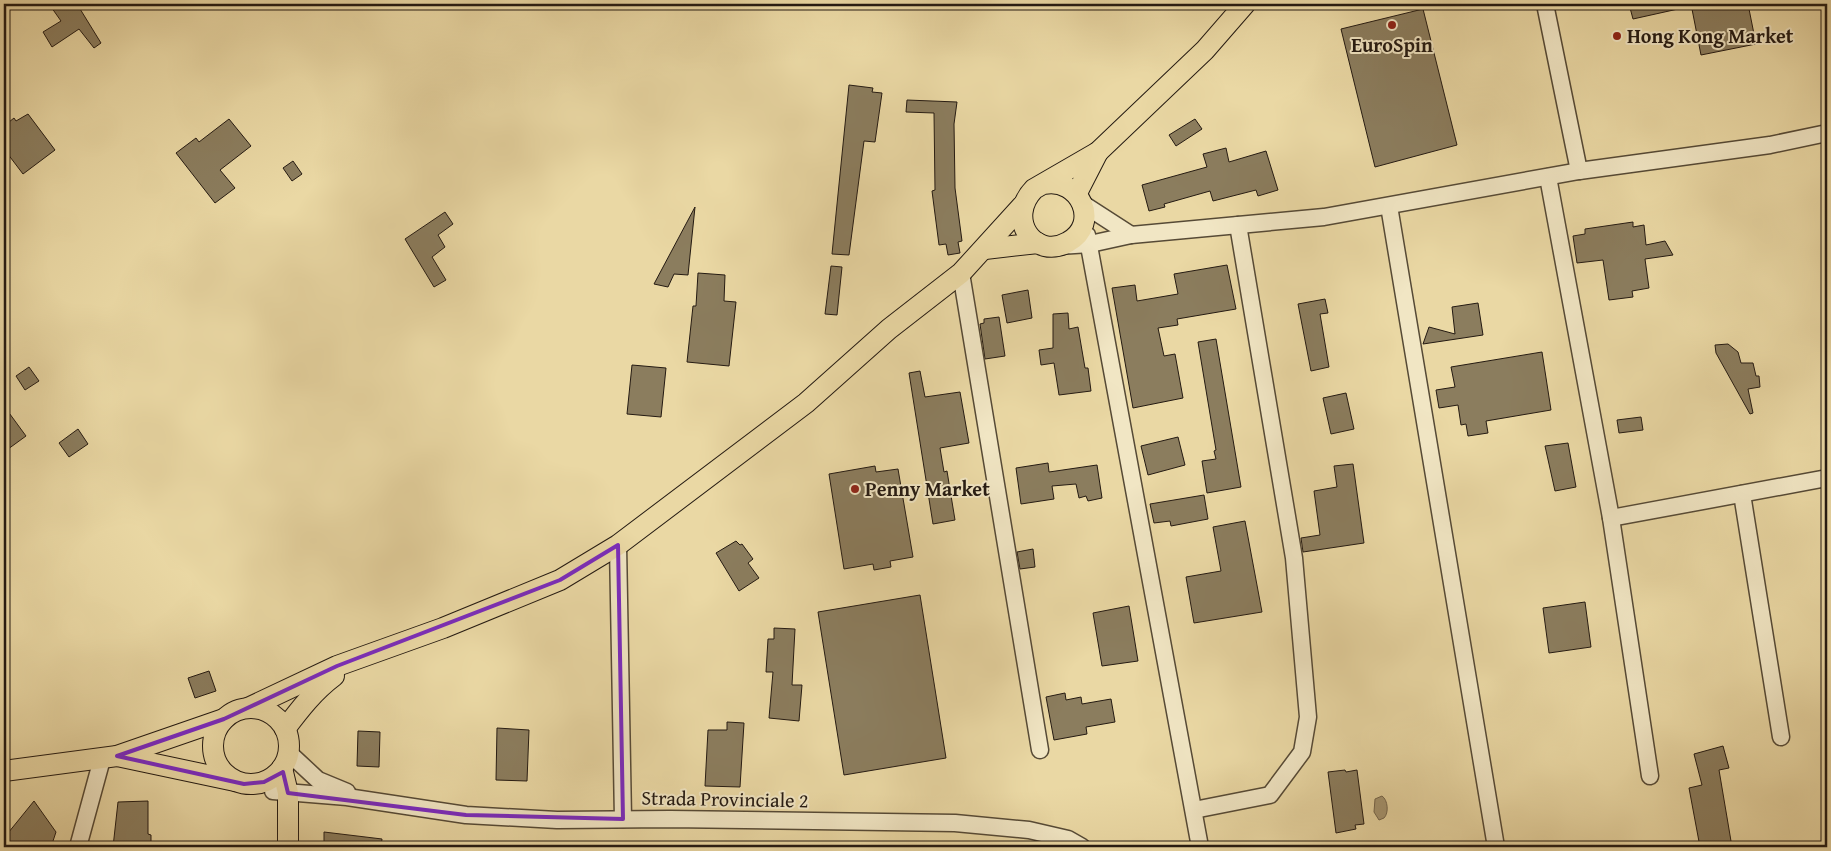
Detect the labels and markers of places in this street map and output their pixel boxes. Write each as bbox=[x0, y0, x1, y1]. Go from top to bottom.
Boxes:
marker: EuroSpin bbox=[1386, 19, 1398, 31]
place label: Hong Kong Market bbox=[1627, 21, 1794, 50]
place label: EuroSpin bbox=[1351, 30, 1433, 59]
marker: Hong Kong Market bbox=[1611, 30, 1623, 42]
place label: Penny Market bbox=[865, 474, 990, 503]
marker: Penny Market bbox=[849, 483, 861, 495]

